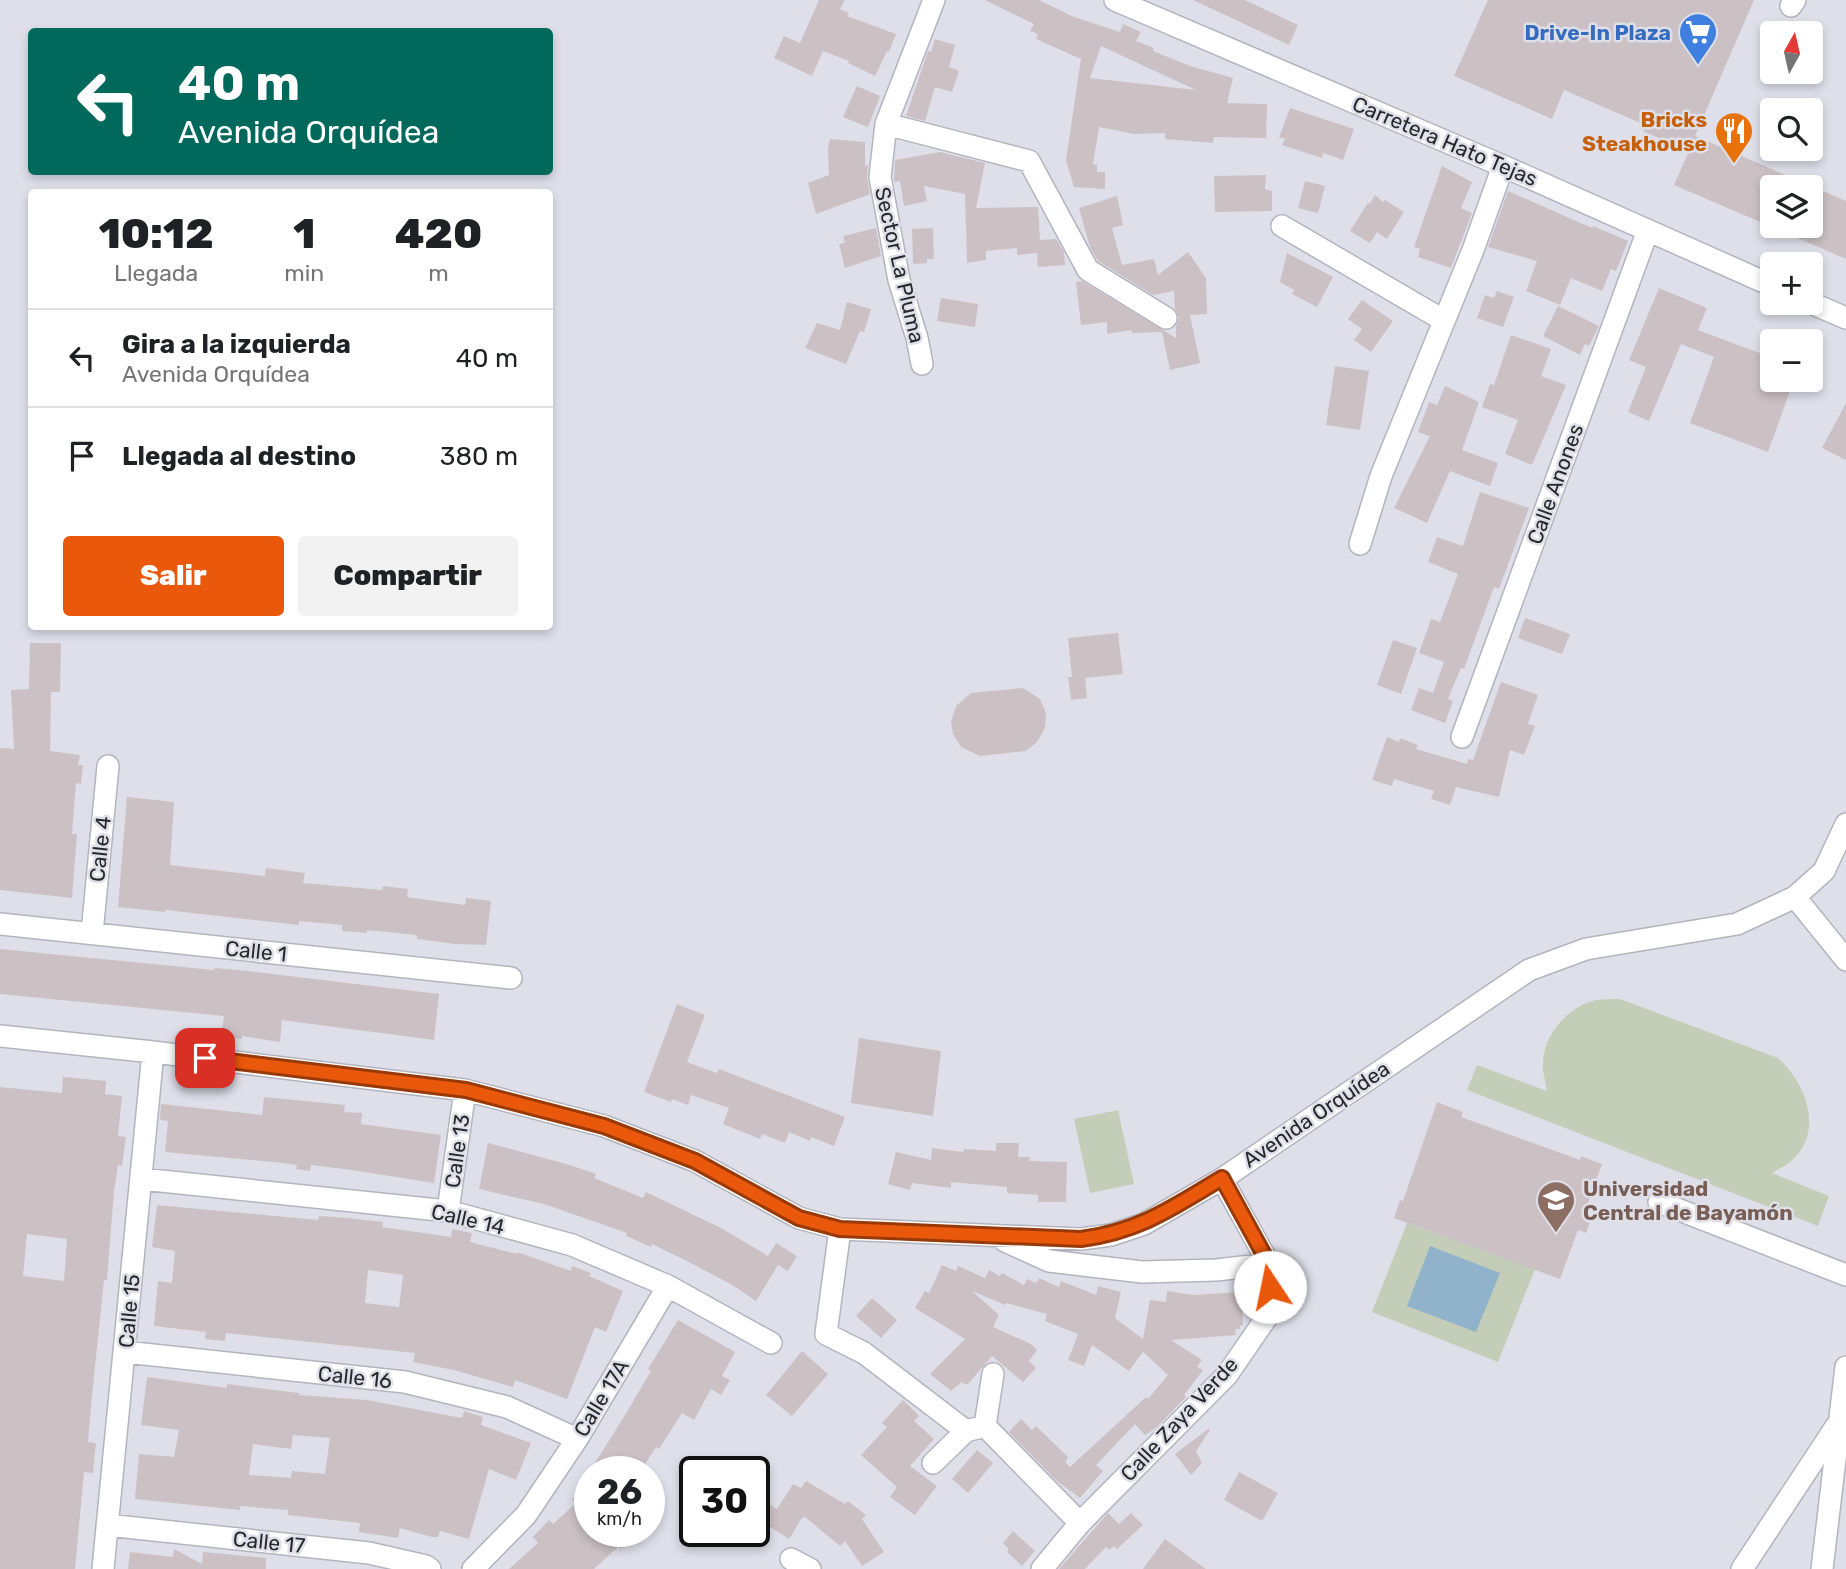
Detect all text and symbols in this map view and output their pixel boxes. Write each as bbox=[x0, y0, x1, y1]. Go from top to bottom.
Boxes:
supermarket icon: Drive-In Plaza bbox=[1677, 11, 1719, 66]
place label: Drive-In Plaza bbox=[1525, 20, 1671, 45]
north arrow bbox=[1760, 21, 1824, 84]
map controls bbox=[1760, 21, 1823, 392]
text: 40 m bbox=[178, 54, 300, 112]
icon: left bbox=[63, 56, 154, 147]
street label: Carretera Hato Tejas bbox=[1349, 91, 1541, 191]
button: search bbox=[1760, 98, 1823, 161]
place label: Bricks Steakhouse bbox=[1582, 107, 1707, 156]
restaurant icon: Bricks Steakhouse bbox=[1713, 110, 1755, 165]
text: Avenida Orquídea bbox=[178, 113, 439, 151]
button: layers bbox=[1760, 175, 1823, 238]
street label: Sector La Pluma bbox=[870, 185, 930, 345]
text: 10:12 bbox=[99, 209, 214, 259]
text: 1 bbox=[293, 209, 315, 259]
text: 420 bbox=[395, 209, 482, 259]
button: + bbox=[1760, 252, 1823, 315]
text: Llegada bbox=[114, 259, 198, 287]
text: min bbox=[284, 259, 324, 287]
text: m bbox=[428, 259, 449, 287]
text: Gira a la izquierda bbox=[122, 329, 351, 360]
button: − bbox=[1760, 329, 1823, 392]
icon: left bbox=[63, 339, 101, 377]
text: 40 m bbox=[456, 343, 518, 374]
text: Avenida Orquídea bbox=[122, 360, 310, 388]
street label: Calle Anones bbox=[1522, 420, 1588, 548]
icon: arrive bbox=[63, 437, 101, 475]
text: Llegada al destino bbox=[122, 441, 356, 472]
text: 380 m bbox=[440, 441, 518, 472]
button: Salir bbox=[63, 536, 284, 616]
button: Compartir bbox=[298, 536, 518, 616]
street label: Calle 4 bbox=[84, 815, 116, 883]
street label: Calle 1 bbox=[224, 935, 288, 967]
pin bbox=[175, 1028, 235, 1088]
icon: arrive bbox=[186, 1039, 224, 1077]
street label: Avenida Orquídea bbox=[1238, 1056, 1394, 1172]
street label: Calle 13 bbox=[439, 1112, 475, 1190]
place label: Universidad Central de Bayamón bbox=[1583, 1176, 1793, 1225]
school or university icon: Universidad Central de Bayamón bbox=[1535, 1179, 1577, 1234]
street label: Calle 14 bbox=[429, 1198, 507, 1240]
position arrow bbox=[1233, 1250, 1307, 1324]
street label: Calle 15 bbox=[113, 1273, 145, 1349]
street label: Calle Zaya Verde bbox=[1115, 1352, 1243, 1486]
street label: Calle 17A bbox=[568, 1355, 634, 1441]
street label: Calle 16 bbox=[317, 1361, 393, 1393]
speed limit sign: 30 bbox=[679, 1456, 770, 1547]
text: 26 bbox=[597, 1471, 642, 1513]
text: km/h bbox=[597, 1508, 642, 1530]
street label: Calle 17 bbox=[232, 1526, 307, 1558]

